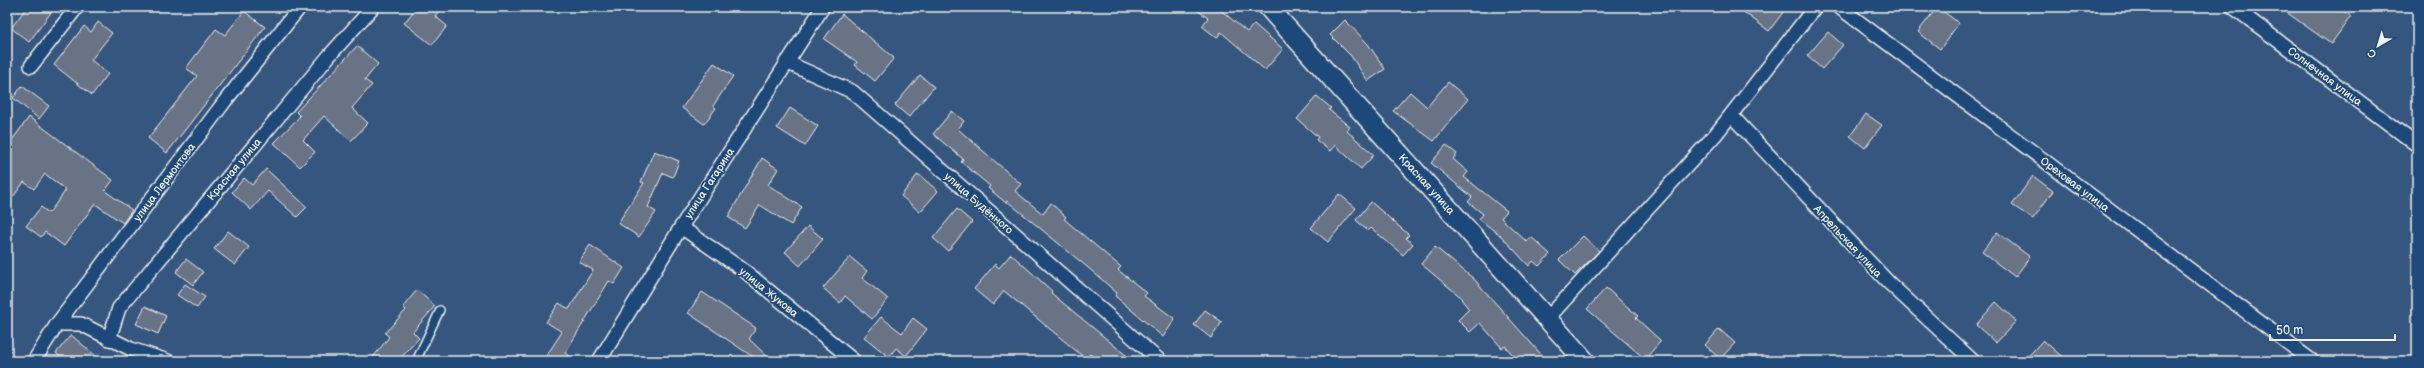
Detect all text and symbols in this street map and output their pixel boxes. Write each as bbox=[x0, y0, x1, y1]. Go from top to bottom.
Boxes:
north arrow bbox=[2358, 26, 2398, 66]
street label: Солнечная улица bbox=[2285, 44, 2365, 109]
text: С bbox=[2365, 46, 2379, 61]
street label: Красная улица bbox=[205, 135, 265, 203]
street label: улица Лермонтова bbox=[131, 140, 198, 224]
street label: улица Гагарина bbox=[682, 145, 737, 221]
street label: Красная улица bbox=[1396, 151, 1458, 218]
street label: Ореховая улица bbox=[2038, 154, 2112, 215]
street label: улица Будённого bbox=[942, 170, 1016, 237]
street label: Апрельская улица bbox=[1810, 202, 1885, 281]
street label: улица Жукова bbox=[737, 265, 801, 320]
scale bar bbox=[2270, 316, 2395, 342]
text: 50 m bbox=[2276, 323, 2303, 338]

